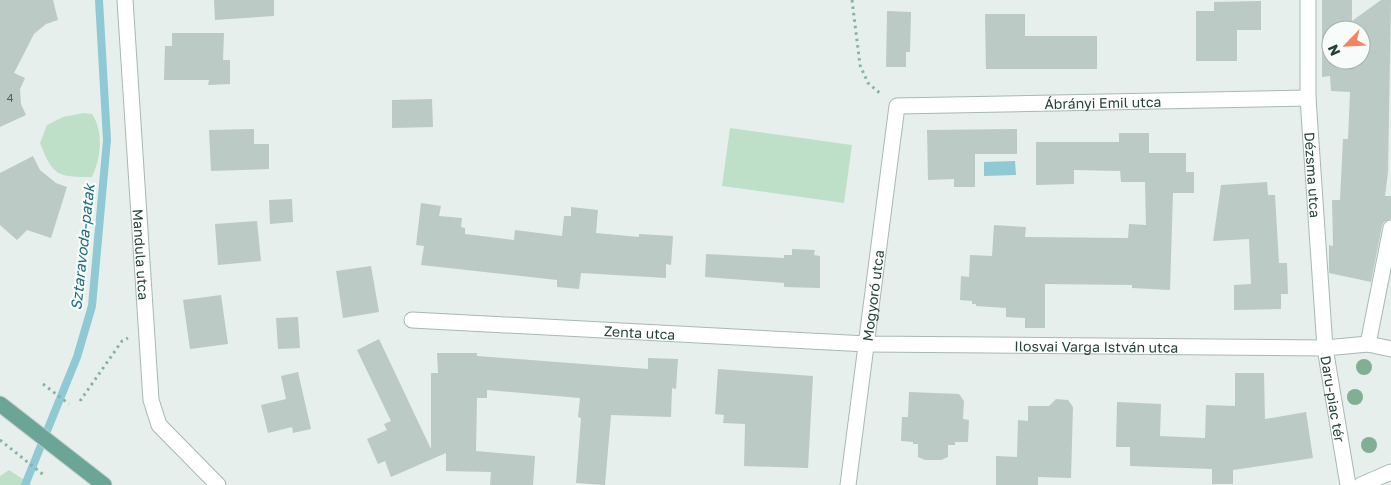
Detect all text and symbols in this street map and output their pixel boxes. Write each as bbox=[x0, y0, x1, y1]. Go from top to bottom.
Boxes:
north arrow bbox=[1321, 20, 1371, 70]
text: N bbox=[1324, 42, 1344, 59]
house number: 4 bbox=[7, 91, 14, 104]
street label: Ábrányi Emil utca bbox=[1044, 92, 1161, 112]
street label: Dézsma utca bbox=[1302, 131, 1325, 218]
water label: Sztaravoda-patak bbox=[66, 182, 98, 311]
street label: Mandula utca bbox=[130, 208, 153, 301]
street label: Mogyoró utca bbox=[858, 249, 887, 342]
street label: Zenta utca bbox=[604, 322, 676, 342]
street label: Ilosvai Varga István utca bbox=[1014, 337, 1178, 355]
street label: Daru-piac tér bbox=[1318, 354, 1349, 444]

